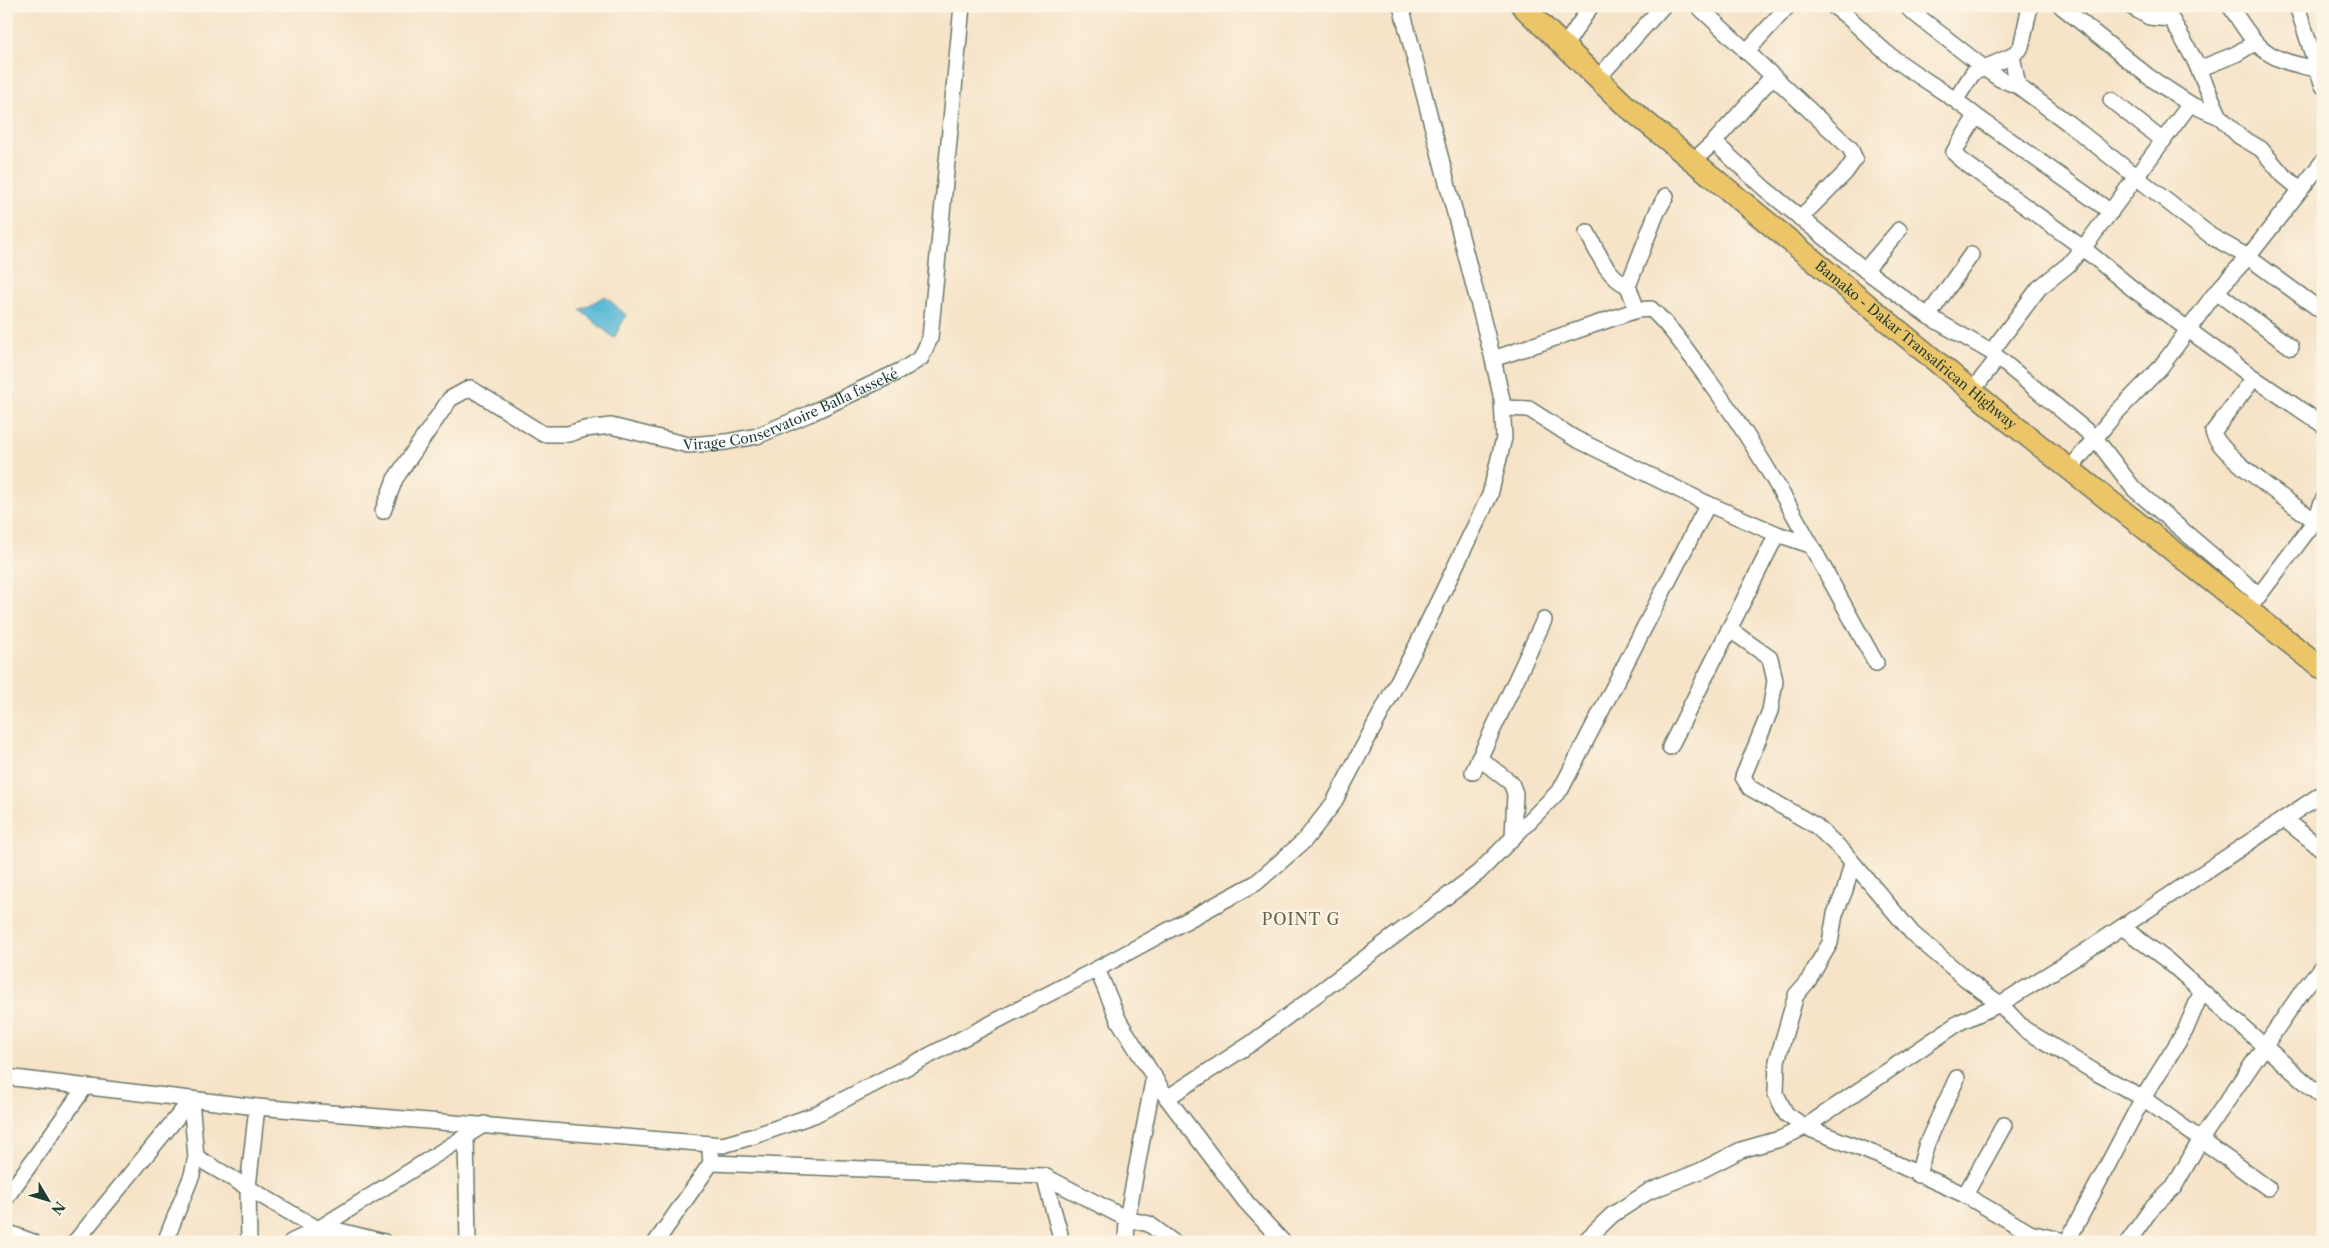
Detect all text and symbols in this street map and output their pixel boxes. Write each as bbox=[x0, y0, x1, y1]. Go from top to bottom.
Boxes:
street label: Bamako - Dakar Transafrican Highway bbox=[1811, 256, 2021, 433]
street label: Virage Conservatoire Balla fasseké bbox=[681, 364, 901, 454]
district label: POINT G bbox=[1262, 909, 1340, 929]
north arrow bbox=[22, 1176, 72, 1226]
text: N bbox=[47, 1198, 69, 1218]

